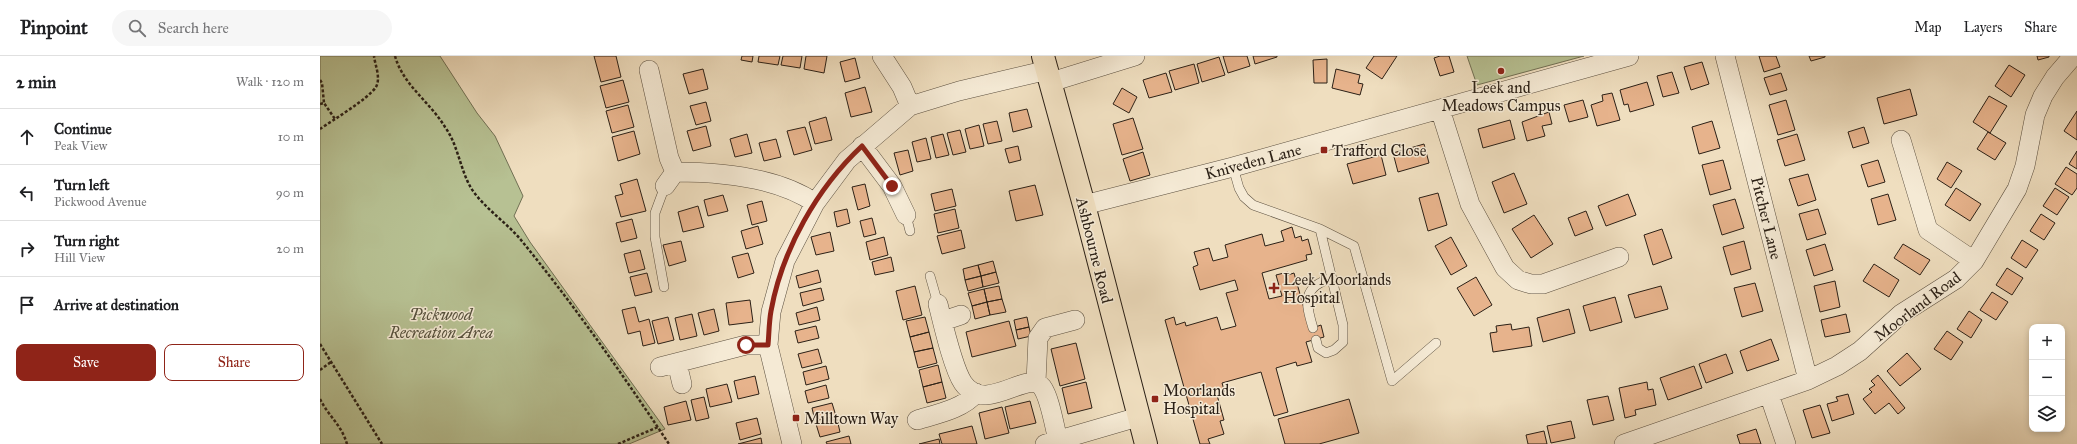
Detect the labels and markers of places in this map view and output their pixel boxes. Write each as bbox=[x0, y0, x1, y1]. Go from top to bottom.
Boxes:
marker: Leek and Meadows Campus bbox=[1496, 66, 1506, 76]
place label: Leek and Meadows Campus bbox=[1441, 78, 1561, 115]
place label: Trafford Close bbox=[1332, 141, 1427, 160]
marker: Trafford Close bbox=[1319, 145, 1329, 155]
place label: Leek Moorlands Hospital bbox=[1283, 270, 1391, 307]
marker: Leek Moorlands Hospital bbox=[1268, 282, 1280, 294]
place label: Moorlands Hospital bbox=[1163, 381, 1235, 418]
marker: Moorlands Hospital bbox=[1150, 394, 1160, 404]
place label: Milltown Way bbox=[804, 409, 899, 428]
marker: Milltown Way bbox=[791, 413, 801, 423]

